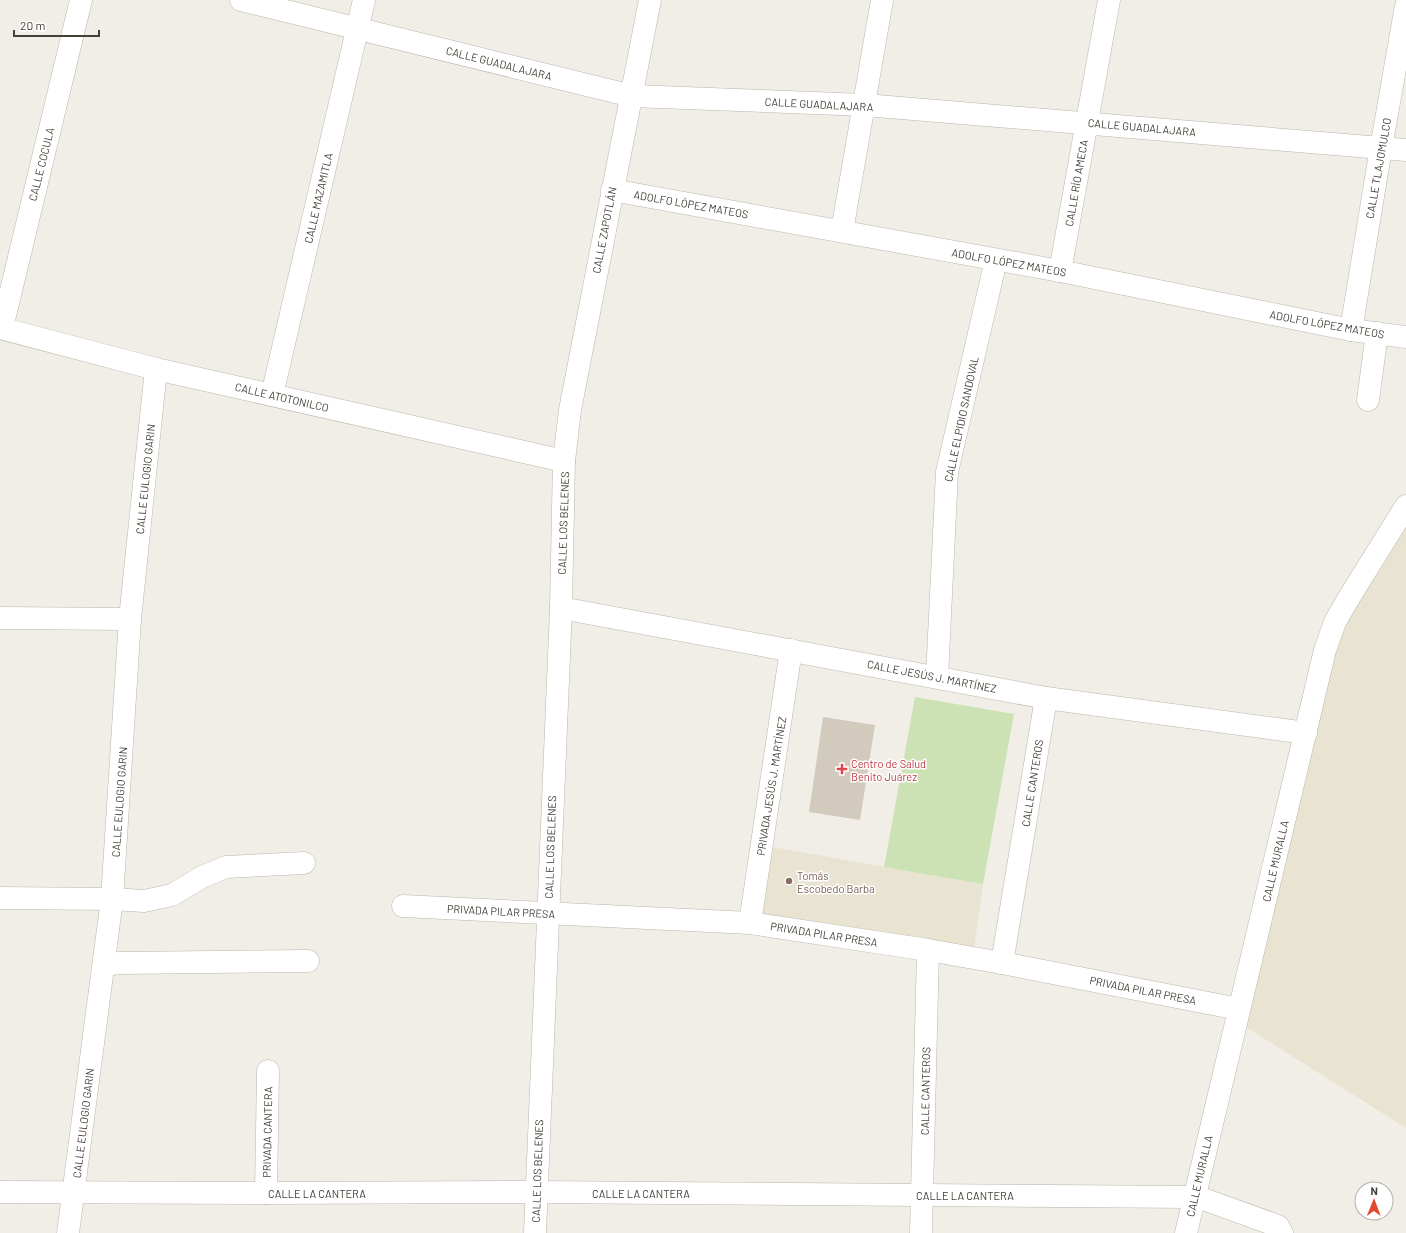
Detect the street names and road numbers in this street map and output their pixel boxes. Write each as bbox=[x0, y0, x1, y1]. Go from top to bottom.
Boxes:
street label: CALLE GUADALAJARA bbox=[445, 44, 554, 83]
street label: CALLE GUADALAJARA bbox=[764, 95, 874, 113]
street label: CALLE GUADALAJARA bbox=[1087, 116, 1197, 138]
street label: CALLE TLAJOMULCO bbox=[1363, 116, 1393, 220]
street label: CALLE COCULA bbox=[26, 126, 57, 202]
street label: CALLE RÍO AMECA bbox=[1062, 138, 1090, 227]
street label: CALLE MAZAMITLA bbox=[301, 151, 335, 245]
street label: CALLE ZAPOTLÁN bbox=[589, 186, 619, 274]
street label: ADOLFO LÓPEZ MATEOS bbox=[633, 188, 749, 220]
street label: ADOLFO LÓPEZ MATEOS bbox=[951, 246, 1067, 278]
street label: ADOLFO LÓPEZ MATEOS bbox=[1269, 308, 1385, 340]
street label: CALLE ELPIDIO SANDOVAL bbox=[941, 355, 981, 483]
street label: CALLE ATOTONILCO bbox=[234, 380, 330, 414]
street label: CALLE EULOGIO GARIN bbox=[133, 423, 157, 535]
street label: CALLE LOS BELENES bbox=[555, 471, 571, 575]
street label: CALLE JESÚS J. MARTÍNEZ bbox=[866, 657, 998, 695]
street label: PRIVADA JESÚS J. MARTÍNEZ bbox=[754, 716, 788, 856]
street label: CALLE CANTEROS bbox=[1019, 738, 1045, 828]
street label: CALLE EULOGIO GARIN bbox=[109, 746, 129, 858]
street label: CALLE LOS BELENES bbox=[542, 795, 558, 899]
street label: CALLE MURALLA bbox=[1259, 819, 1291, 903]
street label: PRIVADA PILAR PRESA bbox=[447, 902, 556, 920]
street label: PRIVADA PILAR PRESA bbox=[769, 919, 879, 949]
street label: PRIVADA PILAR PRESA bbox=[1089, 973, 1198, 1007]
street label: CALLE CANTEROS bbox=[918, 1047, 932, 1135]
street label: CALLE EULOGIO GARIN bbox=[70, 1067, 96, 1179]
street label: PRIVADA CANTERA bbox=[260, 1086, 274, 1178]
street label: CALLE LOS BELENES bbox=[529, 1119, 545, 1223]
street label: CALLE MURALLA bbox=[1183, 1134, 1215, 1218]
street label: CALLE LA CANTERA bbox=[268, 1187, 366, 1200]
street label: CALLE LA CANTERA bbox=[592, 1187, 690, 1200]
street label: CALLE LA CANTERA bbox=[916, 1189, 1014, 1202]

